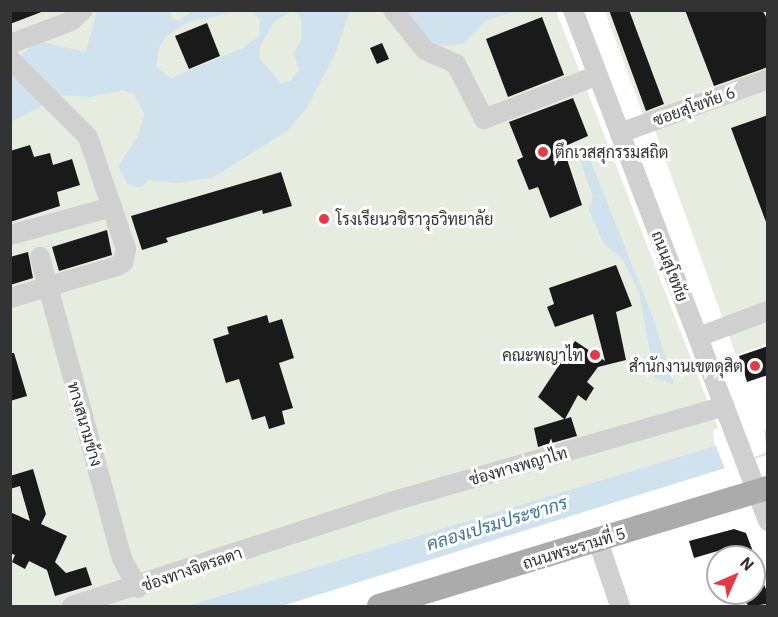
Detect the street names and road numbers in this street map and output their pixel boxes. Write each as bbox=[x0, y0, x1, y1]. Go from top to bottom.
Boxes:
street label: ซอยสุโขทัย 6 bbox=[650, 82, 738, 130]
street label: ถนนสุโขทัย bbox=[648, 228, 692, 304]
street label: ทางสนามข้าง bbox=[64, 379, 106, 469]
street label: ช่องทางพญาไท bbox=[467, 443, 569, 489]
street label: ถนนพระรามที่ 5 bbox=[520, 523, 628, 573]
street label: ช่องทางจิตรลดา bbox=[139, 543, 245, 595]

